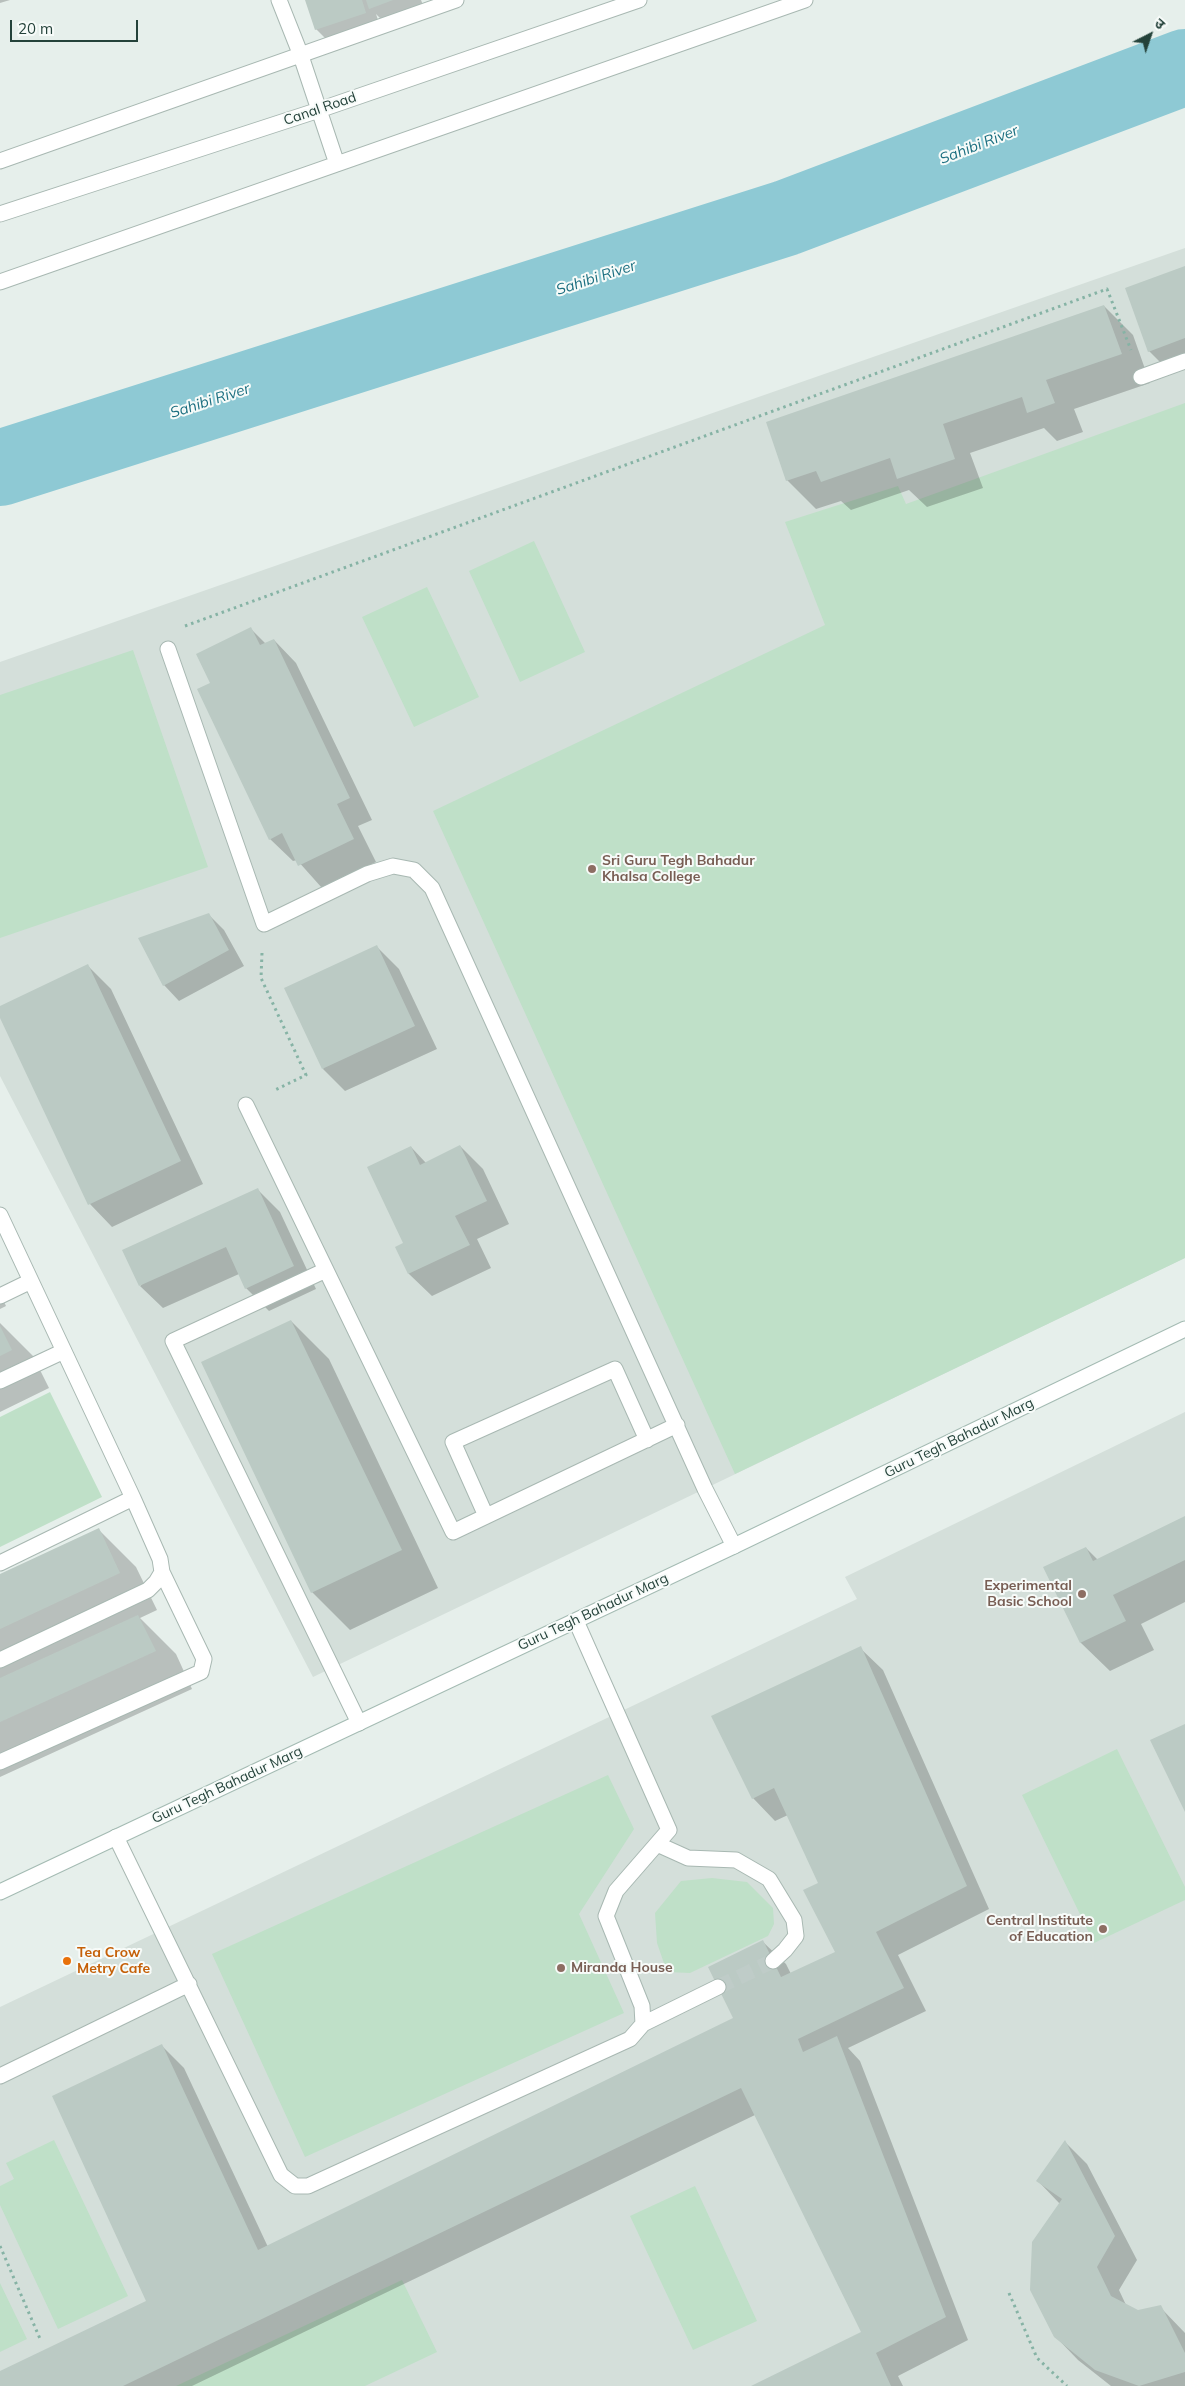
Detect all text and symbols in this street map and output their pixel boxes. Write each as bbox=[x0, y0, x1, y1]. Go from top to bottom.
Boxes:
scale bar bbox=[12, 10, 140, 42]
north arrow bbox=[1125, 10, 1175, 60]
text: उ bbox=[1151, 14, 1169, 33]
text: 20 m bbox=[18, 19, 53, 38]
street label: Canal Road bbox=[281, 89, 359, 129]
water label: Sahibi River bbox=[937, 122, 1021, 168]
water label: Sahibi River bbox=[554, 257, 638, 299]
water label: Sahibi River bbox=[168, 380, 252, 422]
place label: Sri Guru Tegh Bahadur Khalsa College bbox=[602, 853, 755, 886]
marker: Sri Guru Tegh Bahadur Khalsa College bbox=[586, 863, 598, 875]
street label: Guru Tegh Bahadur Marg bbox=[882, 1395, 1036, 1481]
street label: Guru Tegh Bahadur Marg bbox=[515, 1570, 671, 1654]
place label: Experimental Basic School bbox=[984, 1578, 1072, 1610]
marker: Experimental Basic School bbox=[1076, 1588, 1088, 1600]
street label: Guru Tegh Bahadur Marg bbox=[149, 1743, 305, 1827]
place label: Central Institute of Education bbox=[986, 1913, 1093, 1945]
marker: Central Institute of Education bbox=[1097, 1923, 1109, 1935]
place label: Tea Crow Metry Cafe bbox=[77, 1945, 150, 1978]
marker: Tea Crow Metry Cafe bbox=[61, 1955, 73, 1967]
place label: Miranda House bbox=[571, 1960, 673, 1976]
marker: Miranda House bbox=[555, 1962, 567, 1974]

